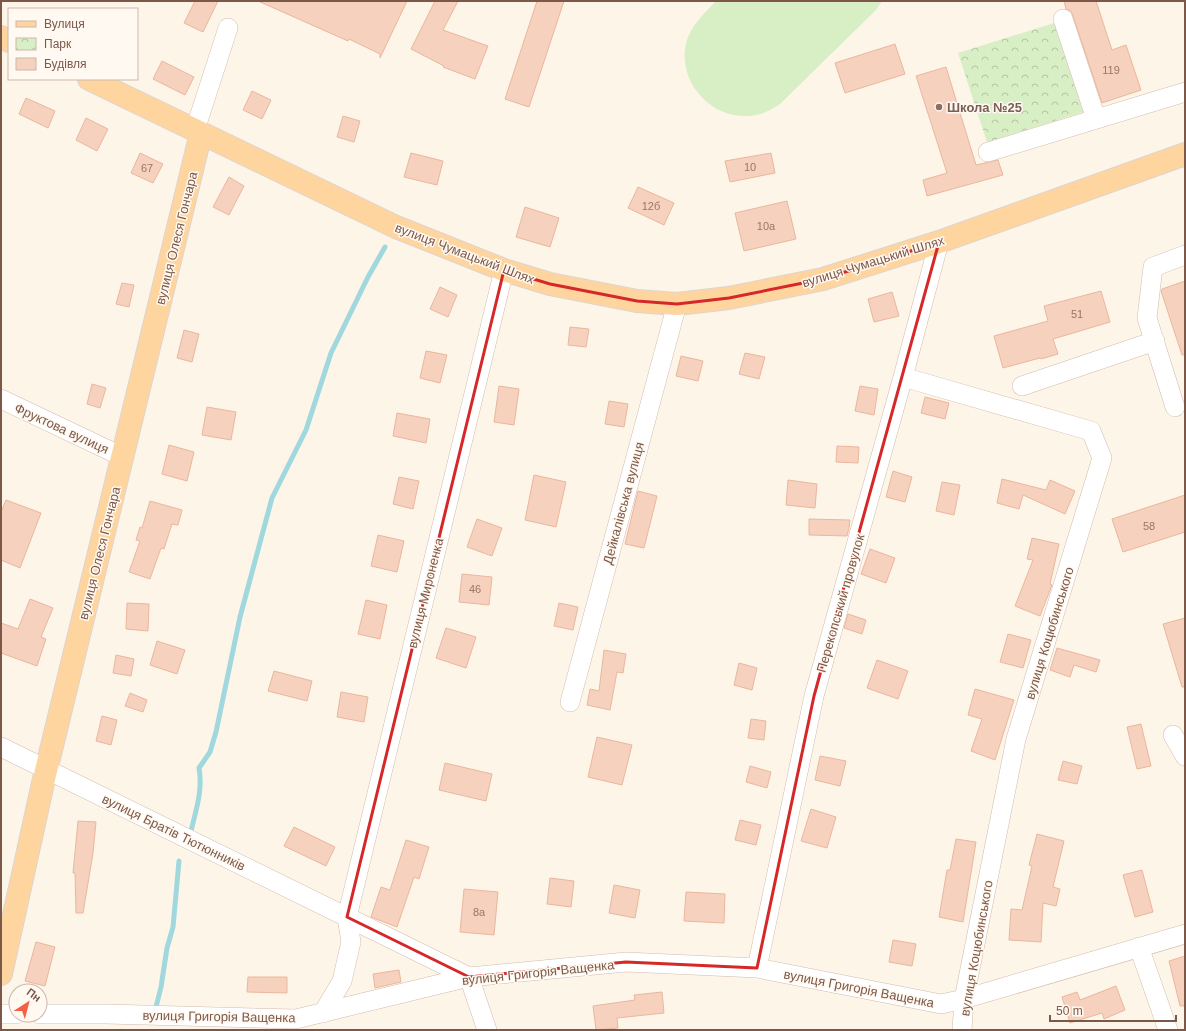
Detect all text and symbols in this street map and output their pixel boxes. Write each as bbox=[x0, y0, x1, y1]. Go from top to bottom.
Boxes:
legend bbox=[8, 8, 138, 80]
text: Вулиця bbox=[44, 17, 85, 31]
text: Парк bbox=[44, 37, 72, 51]
text: Будівля bbox=[44, 57, 86, 71]
house number: 119 bbox=[1102, 64, 1120, 76]
place label: Школа №25 bbox=[947, 100, 1022, 115]
marker: Школа №25 bbox=[934, 102, 944, 112]
house number: 10 bbox=[744, 161, 756, 173]
house number: 67 bbox=[141, 162, 153, 174]
street label: вулиця Олеся Гончара bbox=[153, 169, 200, 306]
house number: 12б bbox=[642, 200, 660, 212]
street label: вулиця Чумацький Шлях bbox=[393, 220, 537, 287]
house number: 10а bbox=[757, 220, 776, 232]
street label: вулиця Чумацький Шлях bbox=[800, 233, 947, 290]
house number: 51 bbox=[1071, 308, 1083, 320]
street label: Фруктова вулиця bbox=[12, 400, 111, 457]
street label: Дейкалівська вулиця bbox=[600, 440, 647, 566]
street label: вулиця Олеся Гончара bbox=[76, 484, 123, 621]
house number: 58 bbox=[1143, 520, 1155, 532]
street label: Перекопський провулок bbox=[814, 532, 868, 674]
street label: вулиця Мироненка bbox=[405, 536, 447, 650]
street label: вулиця Коцюбинського bbox=[1022, 565, 1077, 701]
house number: 46 bbox=[469, 583, 481, 595]
street label: вулиця Братів Тютюнників bbox=[100, 791, 248, 874]
street label: вулиця Коцюбинського bbox=[957, 879, 996, 1017]
house number: 8а bbox=[473, 906, 486, 918]
street label: вулиця Григорія Ващенка bbox=[461, 957, 616, 988]
street label: вулиця Григорія Ващенка bbox=[782, 967, 936, 1011]
north arrow bbox=[8, 983, 48, 1023]
text: Пн bbox=[24, 986, 43, 1004]
scale bar bbox=[1050, 997, 1176, 1023]
text: 50 m bbox=[1056, 1004, 1083, 1018]
street label: вулиця Григорія Ващенка bbox=[142, 1008, 296, 1025]

